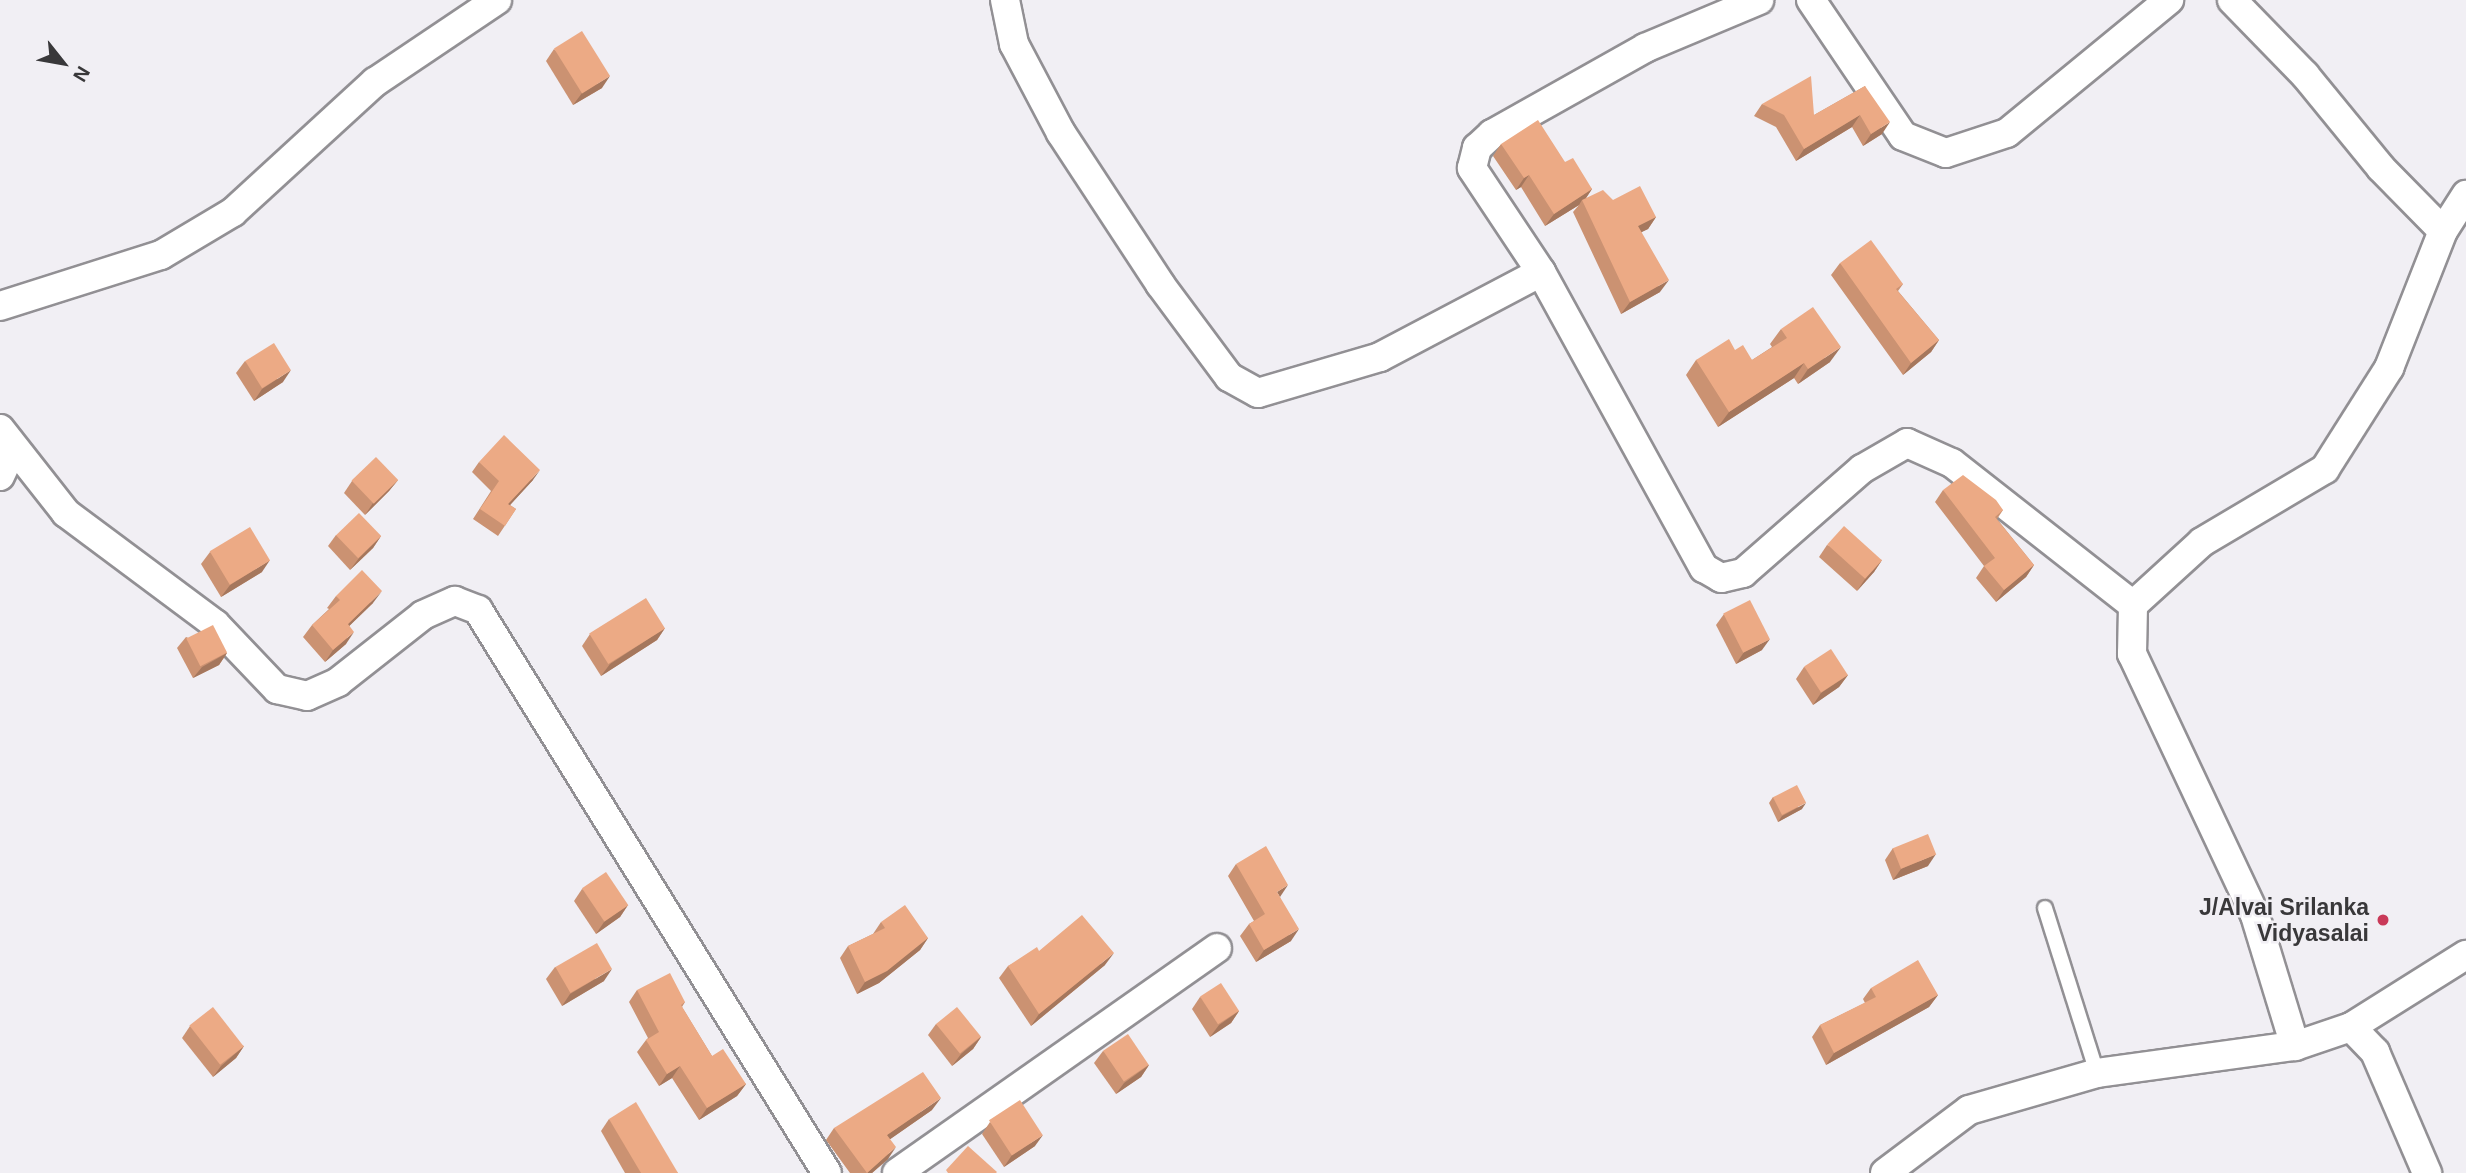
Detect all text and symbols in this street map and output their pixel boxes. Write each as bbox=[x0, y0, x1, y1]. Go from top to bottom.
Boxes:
north arrow bbox=[28, 28, 98, 98]
text: N bbox=[69, 63, 94, 85]
place label: J/Alvai Srilanka Vidyasalai bbox=[2199, 893, 2369, 947]
marker: J/Alvai Srilanka Vidyasalai bbox=[2375, 912, 2391, 928]

